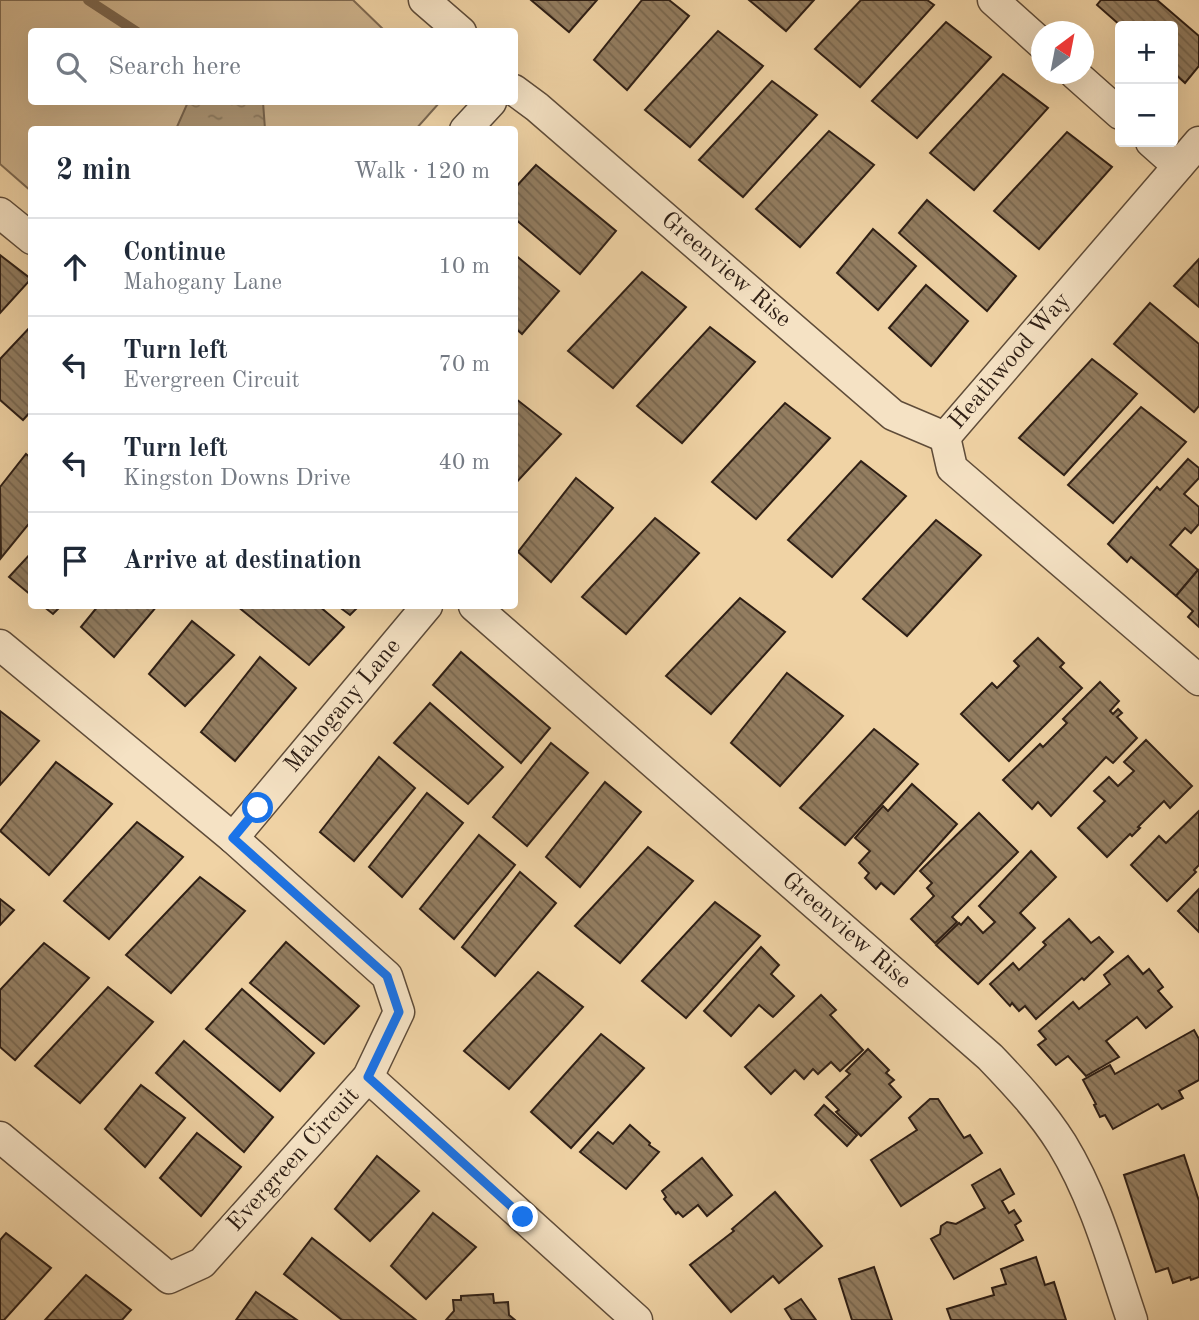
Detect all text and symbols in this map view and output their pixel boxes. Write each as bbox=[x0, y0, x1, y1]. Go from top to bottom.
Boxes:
north arrow bbox=[1031, 21, 1094, 84]
map controls bbox=[1115, 21, 1178, 147]
button: + bbox=[1115, 21, 1178, 84]
search box bbox=[28, 28, 518, 105]
icon: search bbox=[52, 48, 90, 86]
text: Search here bbox=[108, 54, 241, 80]
button: − bbox=[1115, 84, 1178, 147]
text: 2 min bbox=[56, 156, 131, 186]
text: Walk · 120 m bbox=[354, 160, 490, 183]
street label: Greenview Rise bbox=[656, 208, 795, 333]
text: Continue bbox=[123, 240, 226, 266]
icon: ahead bbox=[56, 248, 94, 286]
text: 10 m bbox=[439, 255, 490, 278]
text: Mahogany Lane bbox=[123, 271, 282, 294]
street label: Heathwood Way bbox=[945, 288, 1076, 434]
text: Turn left bbox=[123, 338, 228, 364]
icon: left bbox=[56, 346, 94, 384]
text: 70 m bbox=[439, 353, 490, 376]
text: Evergreen Circuit bbox=[123, 369, 299, 392]
text: Turn left bbox=[123, 436, 228, 462]
icon: left bbox=[56, 444, 94, 482]
text: 40 m bbox=[439, 451, 490, 474]
text: Kingston Downs Drive bbox=[123, 467, 351, 490]
icon: arrive bbox=[56, 542, 94, 580]
text: Arrive at destination bbox=[123, 548, 362, 574]
street label: Mahogany Lane bbox=[281, 635, 406, 777]
route start bbox=[242, 792, 273, 823]
street label: Greenview Rise bbox=[777, 868, 915, 994]
street label: Evergreen Circuit bbox=[223, 1084, 365, 1236]
route end bbox=[507, 1201, 538, 1232]

